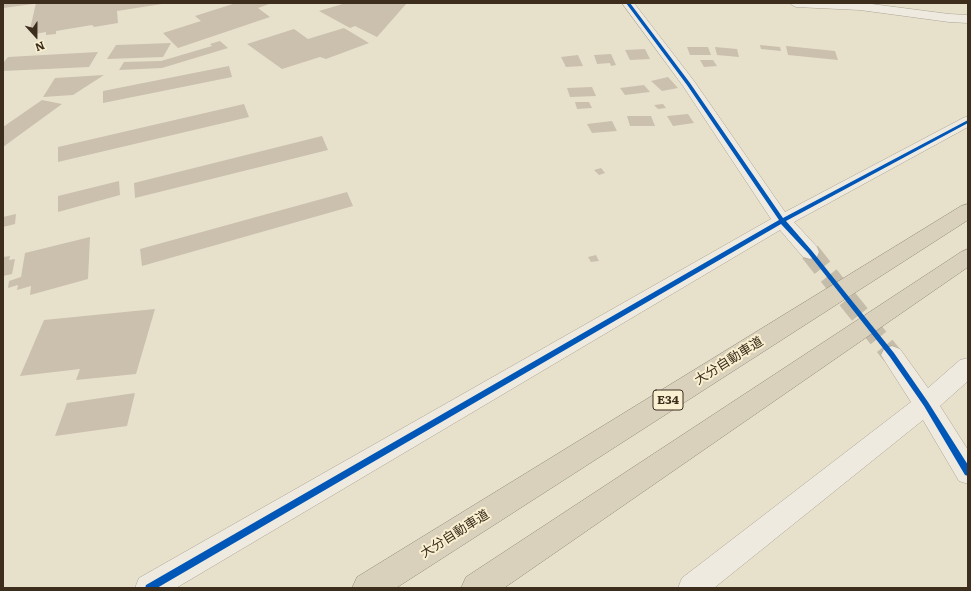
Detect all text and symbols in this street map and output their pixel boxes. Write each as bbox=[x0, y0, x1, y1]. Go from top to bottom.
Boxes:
north arrow bbox=[16, 16, 56, 56]
text: N bbox=[33, 38, 47, 56]
street label: 大分自動車道 bbox=[692, 334, 766, 388]
road number: E34 bbox=[653, 390, 683, 410]
street label: 大分自動車道 bbox=[418, 507, 492, 561]

